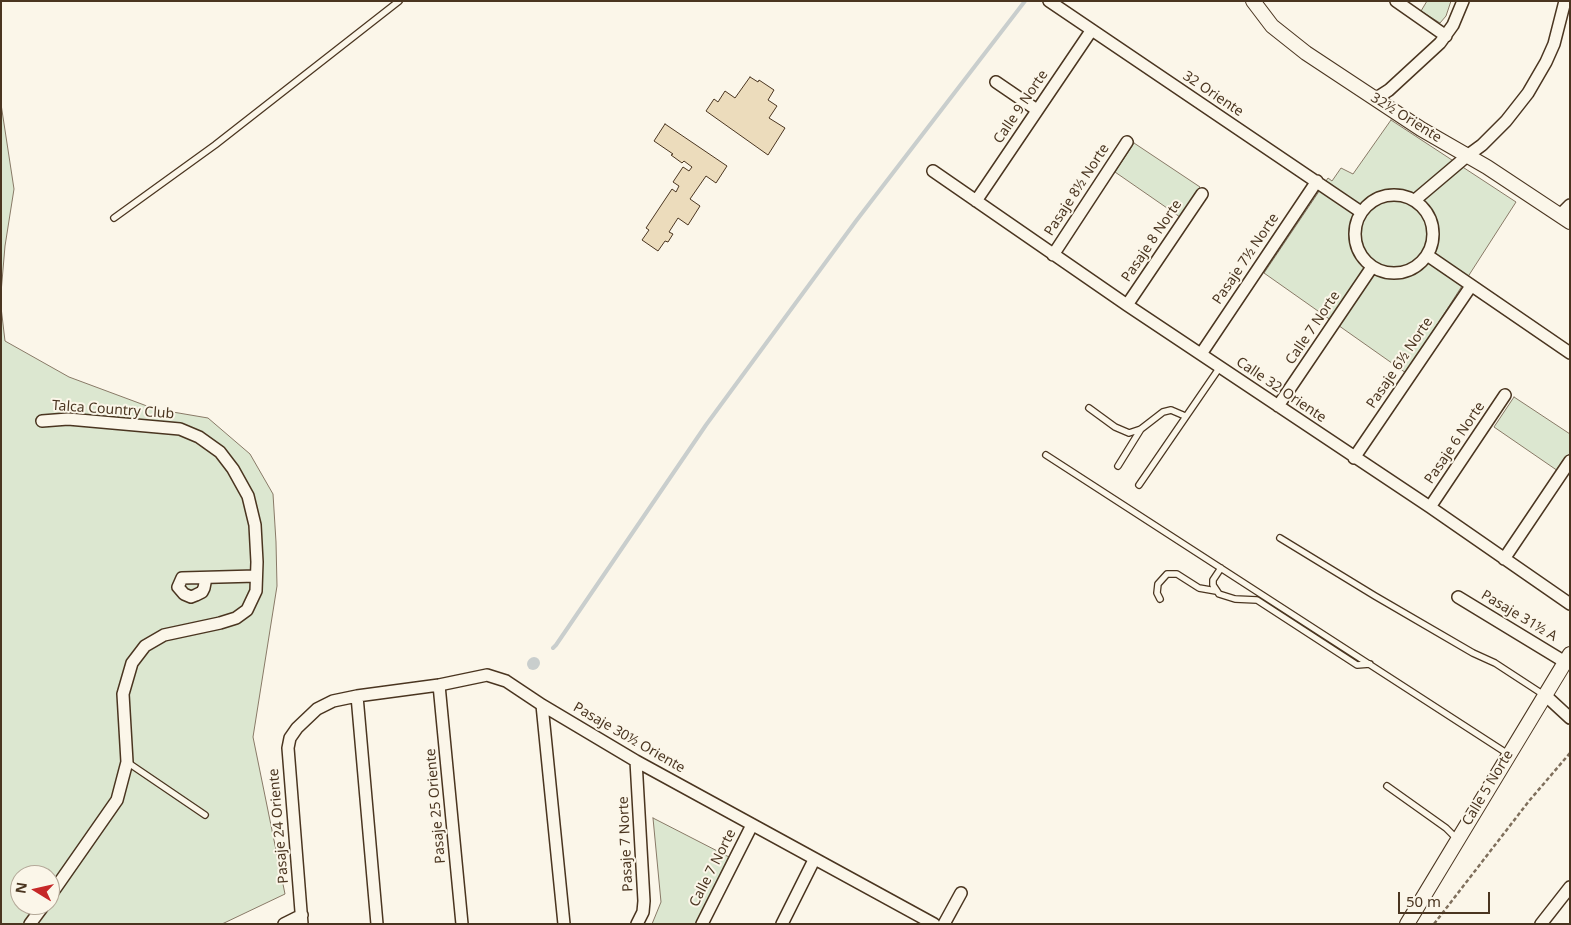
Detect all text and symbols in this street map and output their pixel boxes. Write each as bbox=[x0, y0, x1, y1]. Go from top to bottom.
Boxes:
street label: Calle 9 Norte bbox=[990, 67, 1052, 147]
street label: 32 Oriente bbox=[1180, 68, 1246, 120]
street label: 32½ Oriente bbox=[1368, 90, 1444, 146]
street label: Pasaje 8½ Norte bbox=[1041, 141, 1113, 239]
street label: Pasaje 8 Norte bbox=[1118, 197, 1186, 285]
street label: Pasaje 7½ Norte bbox=[1209, 210, 1283, 308]
street label: Calle 7 Norte bbox=[1282, 288, 1344, 368]
street label: Pasaje 6½ Norte bbox=[1363, 314, 1437, 412]
street label: Calle 32 Oriente bbox=[1233, 354, 1329, 426]
street label: Talca Country Club bbox=[51, 397, 175, 423]
street label: Pasaje 6 Norte bbox=[1421, 399, 1489, 487]
street label: Pasaje 31½ A bbox=[1478, 587, 1560, 645]
street label: Pasaje 30½ Oriente bbox=[570, 699, 688, 777]
street label: Calle 5 Norte bbox=[1459, 747, 1517, 829]
street label: Pasaje 25 Oriente bbox=[423, 748, 449, 864]
street label: Pasaje 24 Oriente bbox=[266, 768, 292, 884]
street label: Pasaje 7 Norte bbox=[615, 796, 637, 892]
street label: Calle 7 Norte bbox=[686, 826, 740, 910]
north arrow bbox=[10, 865, 60, 915]
text: N bbox=[10, 881, 31, 895]
scale bar bbox=[1401, 882, 1494, 914]
text: 50 m bbox=[1406, 891, 1441, 911]

